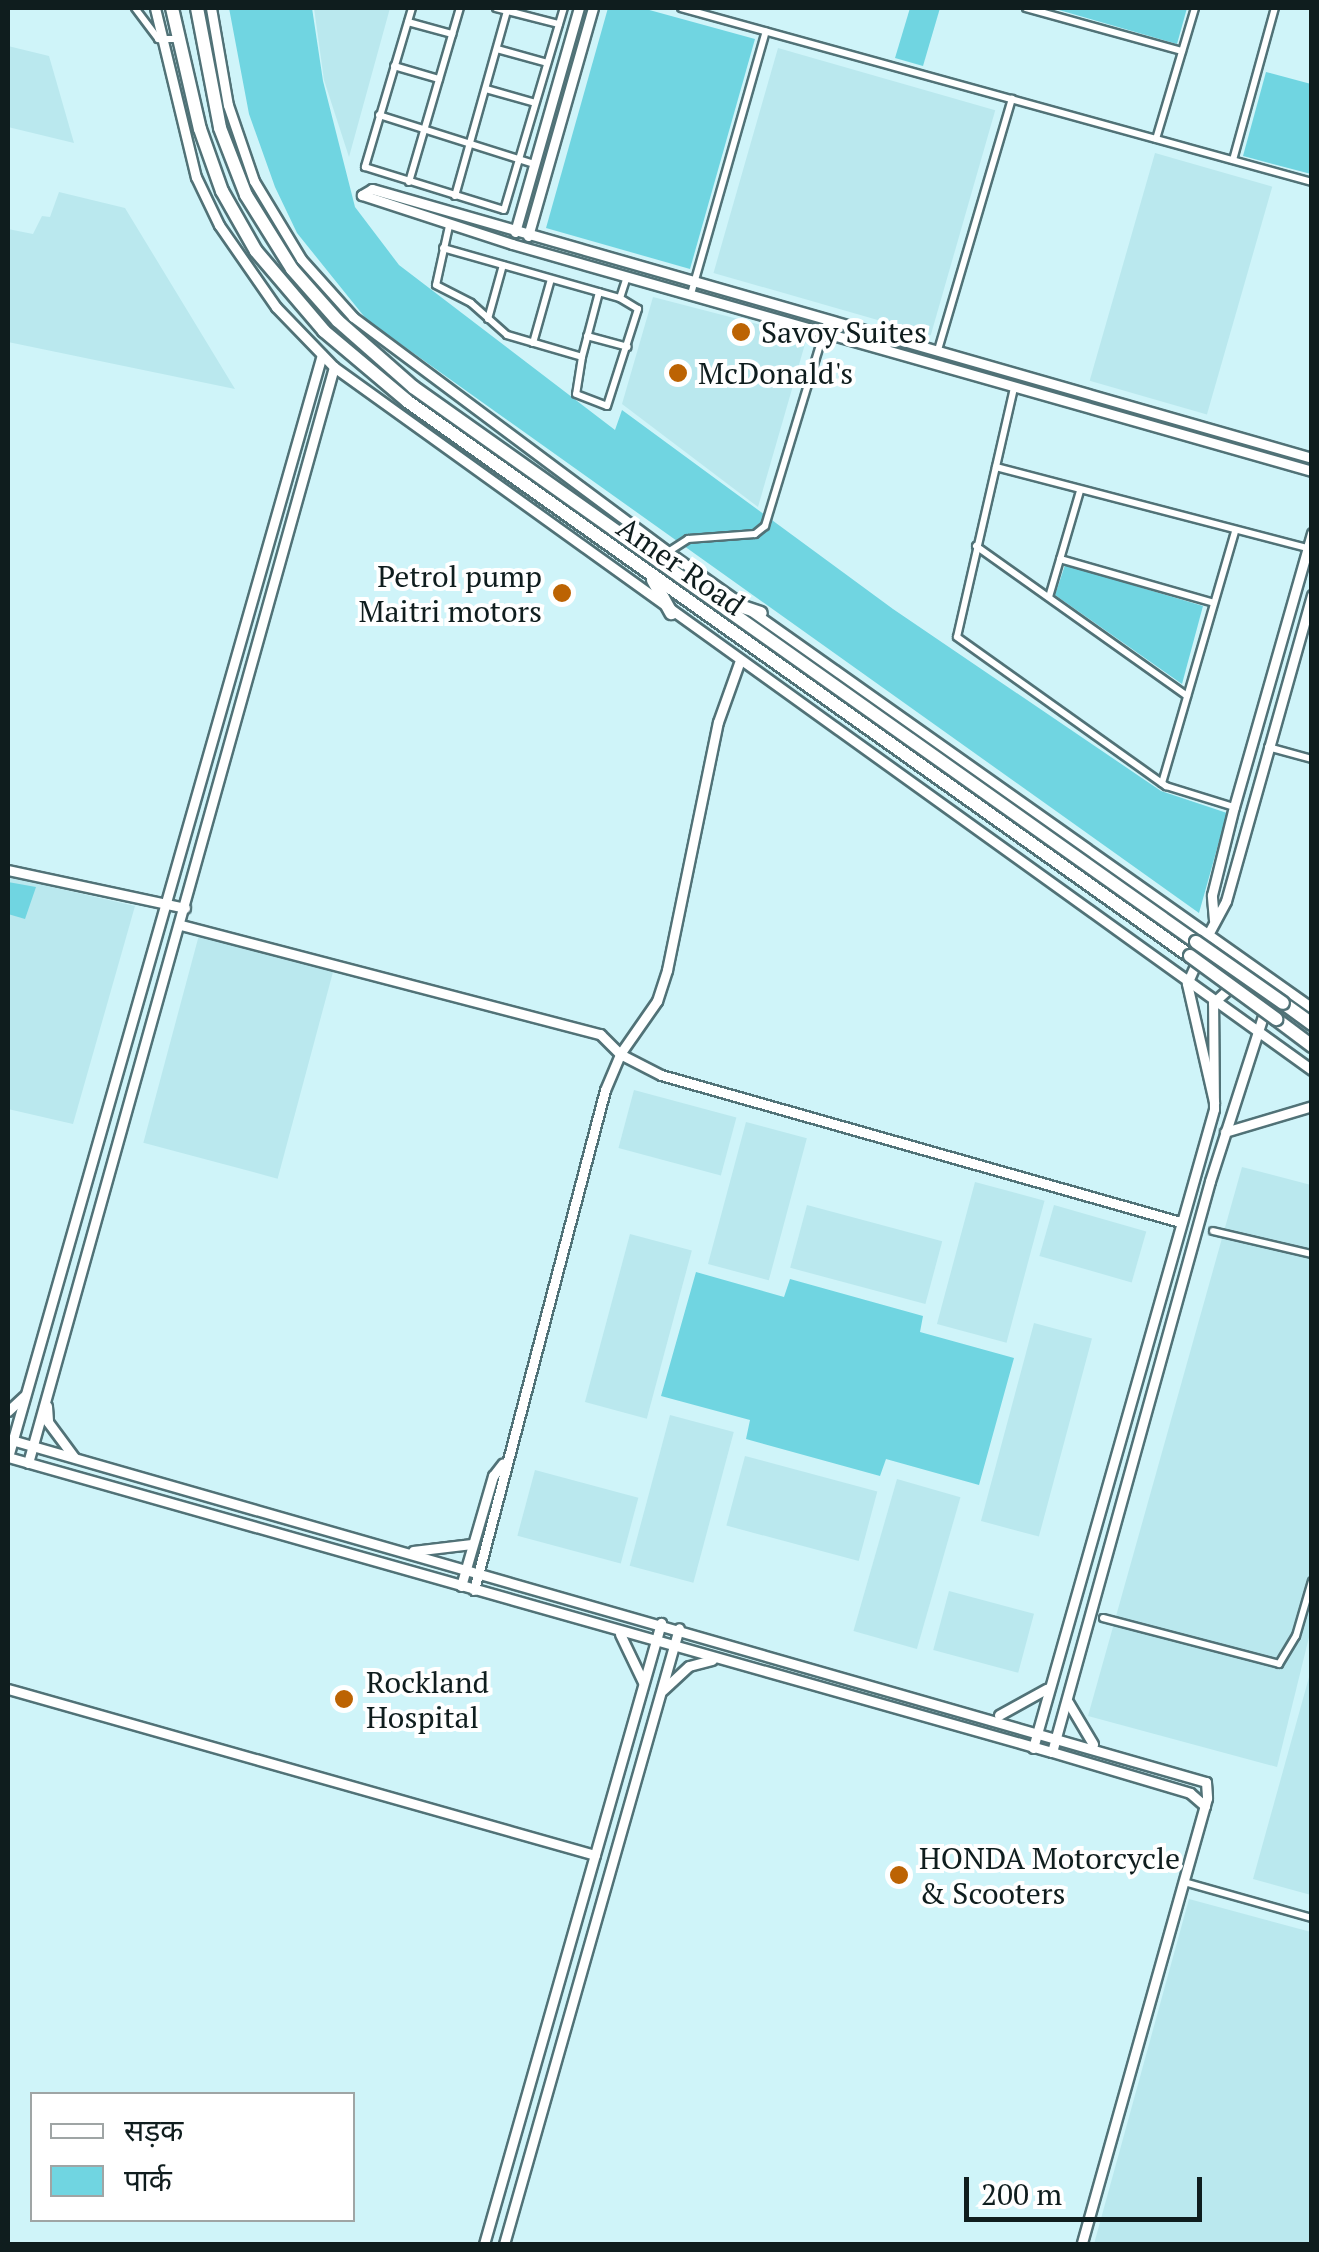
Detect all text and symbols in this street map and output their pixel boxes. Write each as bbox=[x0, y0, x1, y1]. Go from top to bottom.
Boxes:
place label: Savoy Suites bbox=[761, 314, 927, 350]
marker: Savoy Suites bbox=[730, 321, 752, 343]
place label: McDonald's bbox=[698, 355, 853, 391]
marker: McDonald's bbox=[667, 362, 689, 384]
street label: Amer Road bbox=[610, 509, 752, 623]
place label: Petrol pump Maitri motors bbox=[358, 558, 542, 628]
marker: Petrol pump Maitri motors bbox=[551, 582, 573, 604]
place label: Rockland Hospital bbox=[366, 1664, 489, 1734]
marker: Rockland Hospital bbox=[331, 1686, 357, 1712]
place label: HONDA Motorcycle & Scooters bbox=[919, 1840, 1181, 1910]
marker: HONDA Motorcycle & Scooters bbox=[888, 1864, 910, 1886]
legend bbox=[30, 2092, 355, 2222]
text: सड़क bbox=[124, 2110, 183, 2150]
scale bar bbox=[969, 2157, 1206, 2219]
text: पार्क bbox=[124, 2160, 172, 2200]
text: 200 m bbox=[981, 2174, 1062, 2214]

